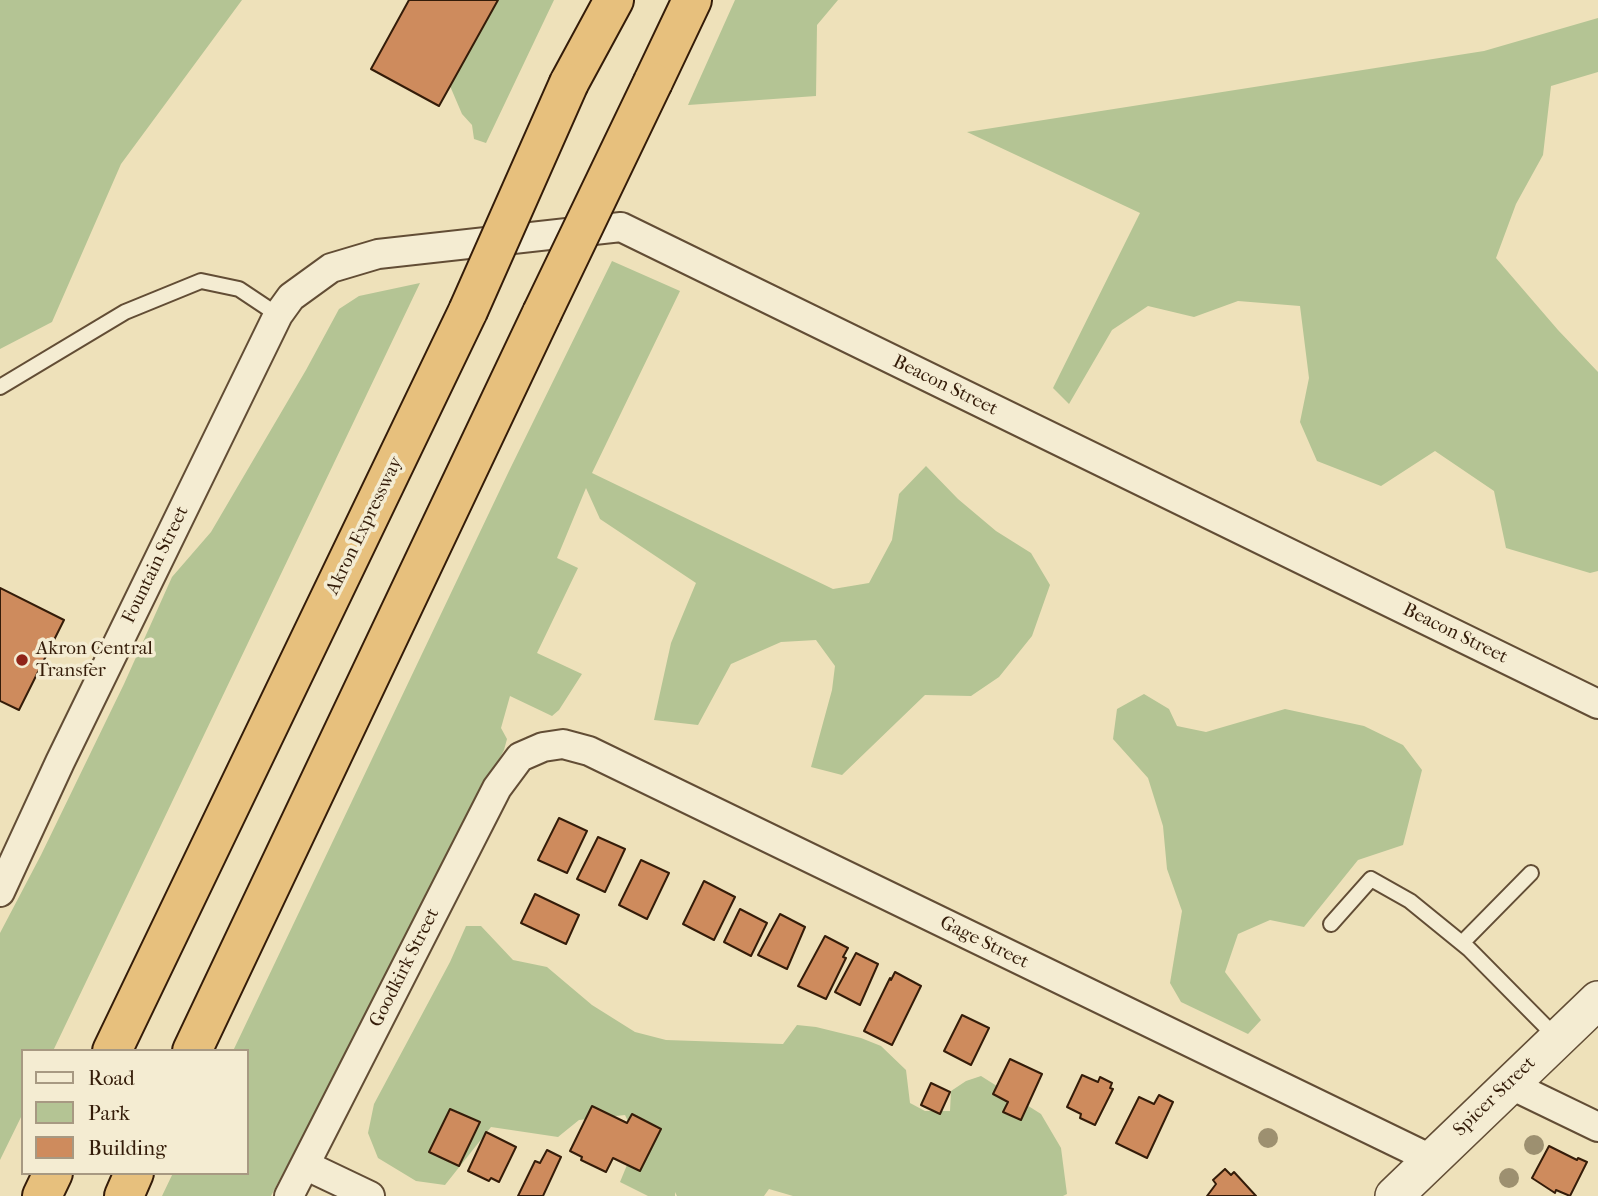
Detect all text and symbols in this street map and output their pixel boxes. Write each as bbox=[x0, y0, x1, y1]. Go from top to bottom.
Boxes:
street label: Beacon Street bbox=[889, 351, 1001, 421]
street label: Akron Expressway bbox=[322, 453, 408, 599]
street label: Fountain Street bbox=[118, 503, 194, 627]
street label: Beacon Street bbox=[1399, 599, 1511, 669]
place label: Akron Central Transfer bbox=[36, 638, 153, 682]
marker: Akron Central Transfer bbox=[14, 652, 30, 668]
street label: Goodkirk Street bbox=[365, 905, 445, 1031]
street label: Gage Street bbox=[936, 912, 1032, 974]
legend bbox=[21, 1049, 248, 1175]
street label: Spicer Street bbox=[1449, 1052, 1541, 1142]
text: Road bbox=[88, 1066, 135, 1090]
text: Park bbox=[88, 1101, 130, 1125]
text: Building bbox=[88, 1136, 166, 1160]

